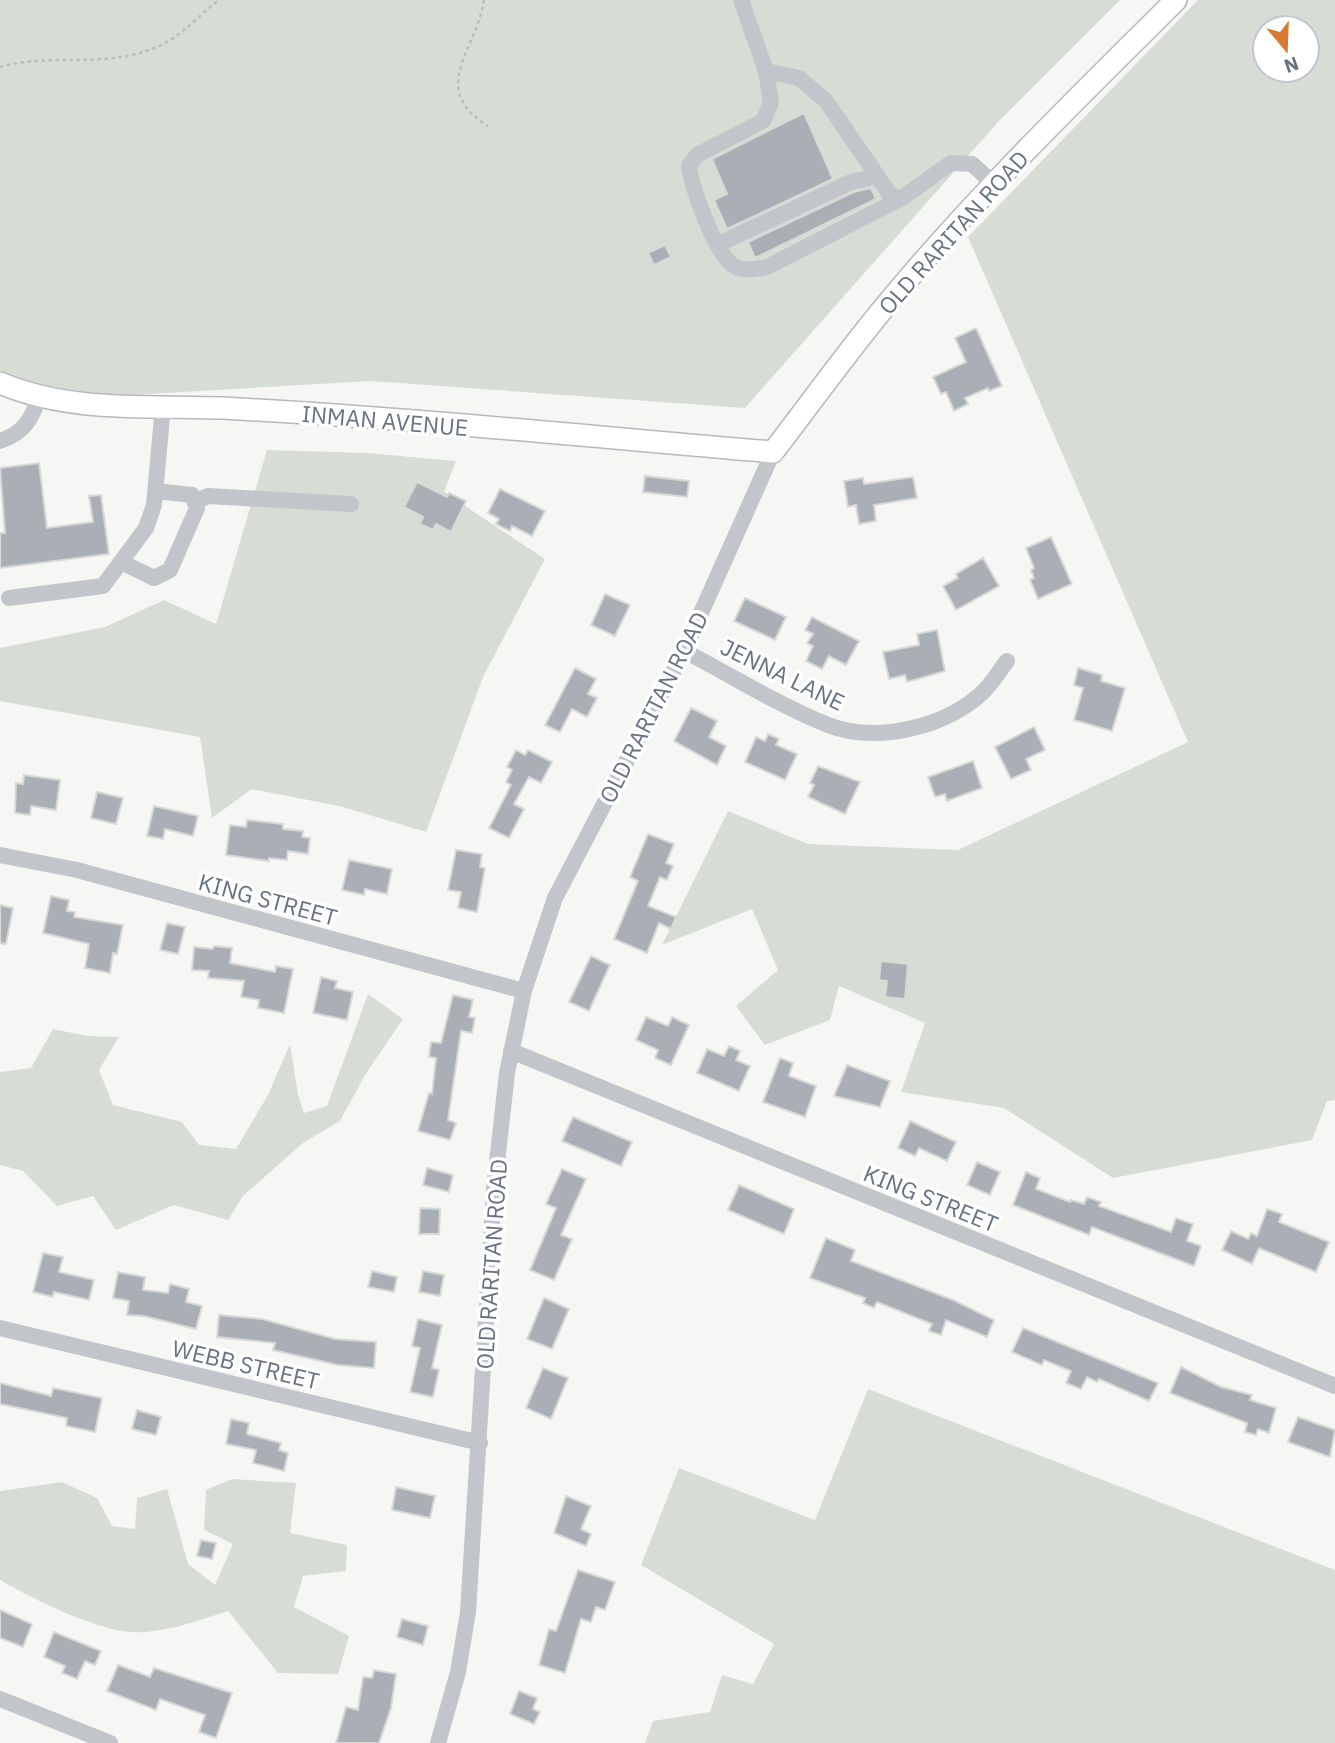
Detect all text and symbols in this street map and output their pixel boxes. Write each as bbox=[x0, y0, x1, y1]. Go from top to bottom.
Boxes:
north arrow bbox=[1251, 14, 1321, 84]
text: N bbox=[1281, 51, 1302, 79]
street label: OLD RARITAN ROAD bbox=[871, 144, 1035, 320]
street label: INMAN AVENUE bbox=[300, 398, 470, 442]
street label: OLD RARITAN ROAD bbox=[592, 606, 714, 808]
street label: JENNA LANE bbox=[716, 631, 850, 717]
street label: KING STREET bbox=[195, 866, 341, 932]
street label: KING STREET bbox=[859, 1157, 1003, 1239]
street label: OLD RARITAN ROAD bbox=[469, 1158, 513, 1370]
street label: WEBB STREET bbox=[169, 1332, 323, 1396]

